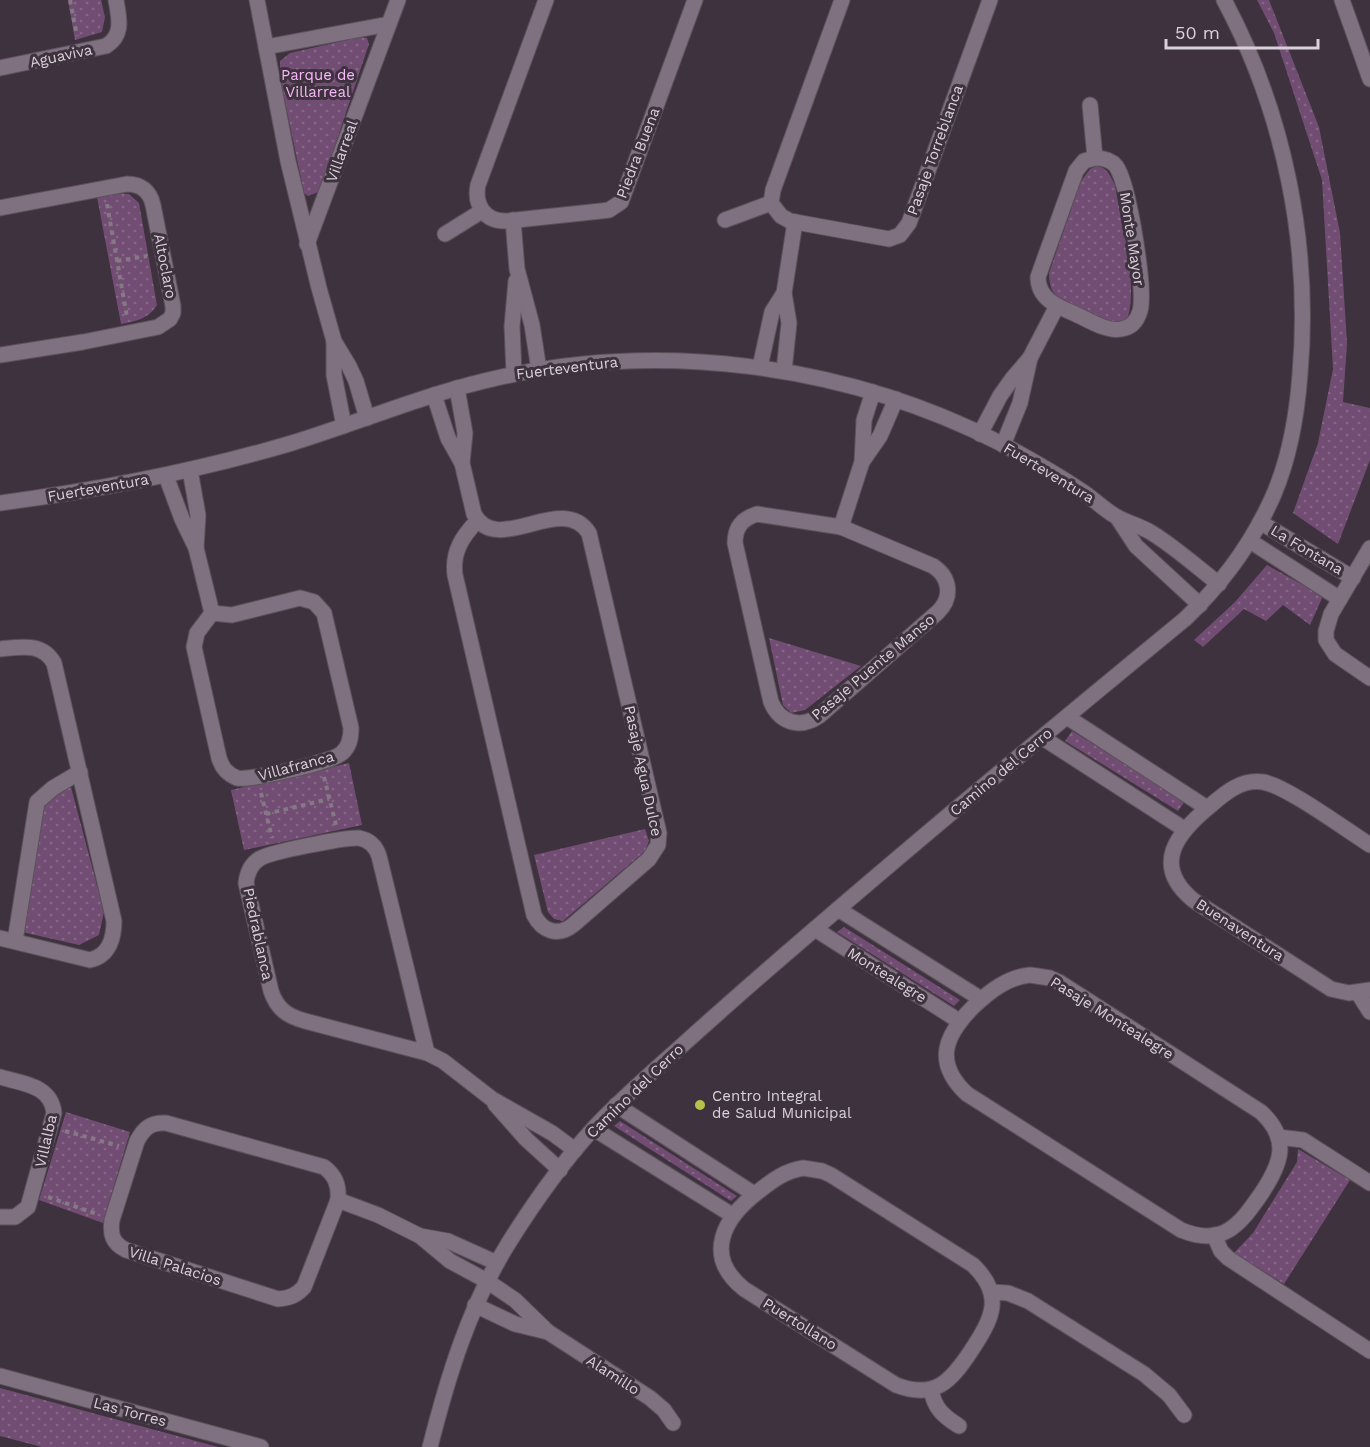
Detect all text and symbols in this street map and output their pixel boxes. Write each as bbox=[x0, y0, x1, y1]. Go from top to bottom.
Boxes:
scale bar bbox=[1166, 12, 1318, 50]
text: 50 m bbox=[1175, 22, 1220, 43]
street label: Aguaviva bbox=[28, 41, 94, 71]
park label: Parque de Villarreal bbox=[281, 66, 355, 101]
street label: Pasaje Torreblanca bbox=[903, 82, 967, 218]
street label: Piedra Buena bbox=[612, 105, 664, 201]
street label: Villarreal bbox=[322, 117, 362, 185]
street label: Monte Mayor bbox=[1116, 191, 1148, 287]
street label: Altoclaro bbox=[150, 232, 180, 300]
street label: Fuerteventura bbox=[515, 353, 619, 383]
street label: Fuerteventura bbox=[1000, 439, 1098, 507]
street label: Fuerteventura bbox=[46, 470, 150, 506]
street label: La Fontana bbox=[1268, 521, 1347, 579]
street label: Pasaje Puente Manso bbox=[808, 610, 938, 724]
street label: Pasaje Agua Dulce bbox=[620, 704, 666, 838]
street label: Camino del Cerro bbox=[946, 724, 1056, 820]
street label: Villafranca bbox=[256, 747, 336, 785]
street label: Piedrablanca bbox=[239, 886, 277, 982]
street label: Buenaventura bbox=[1193, 895, 1288, 965]
street label: Montealegre bbox=[844, 944, 930, 1006]
street label: Pasaje Montealegre bbox=[1047, 973, 1177, 1063]
street label: Camino del Cerro bbox=[583, 1040, 687, 1142]
place label: Centro Integral de Salud Municipal bbox=[712, 1087, 852, 1122]
marker: Centro Integral de Salud Municipal bbox=[693, 1098, 707, 1112]
street label: Villalba bbox=[31, 1112, 61, 1169]
street label: Villa Palacios bbox=[126, 1243, 224, 1289]
street label: Puertollano bbox=[760, 1294, 840, 1354]
street label: Alamillo bbox=[583, 1351, 643, 1399]
street label: Las Torres bbox=[91, 1394, 169, 1430]

